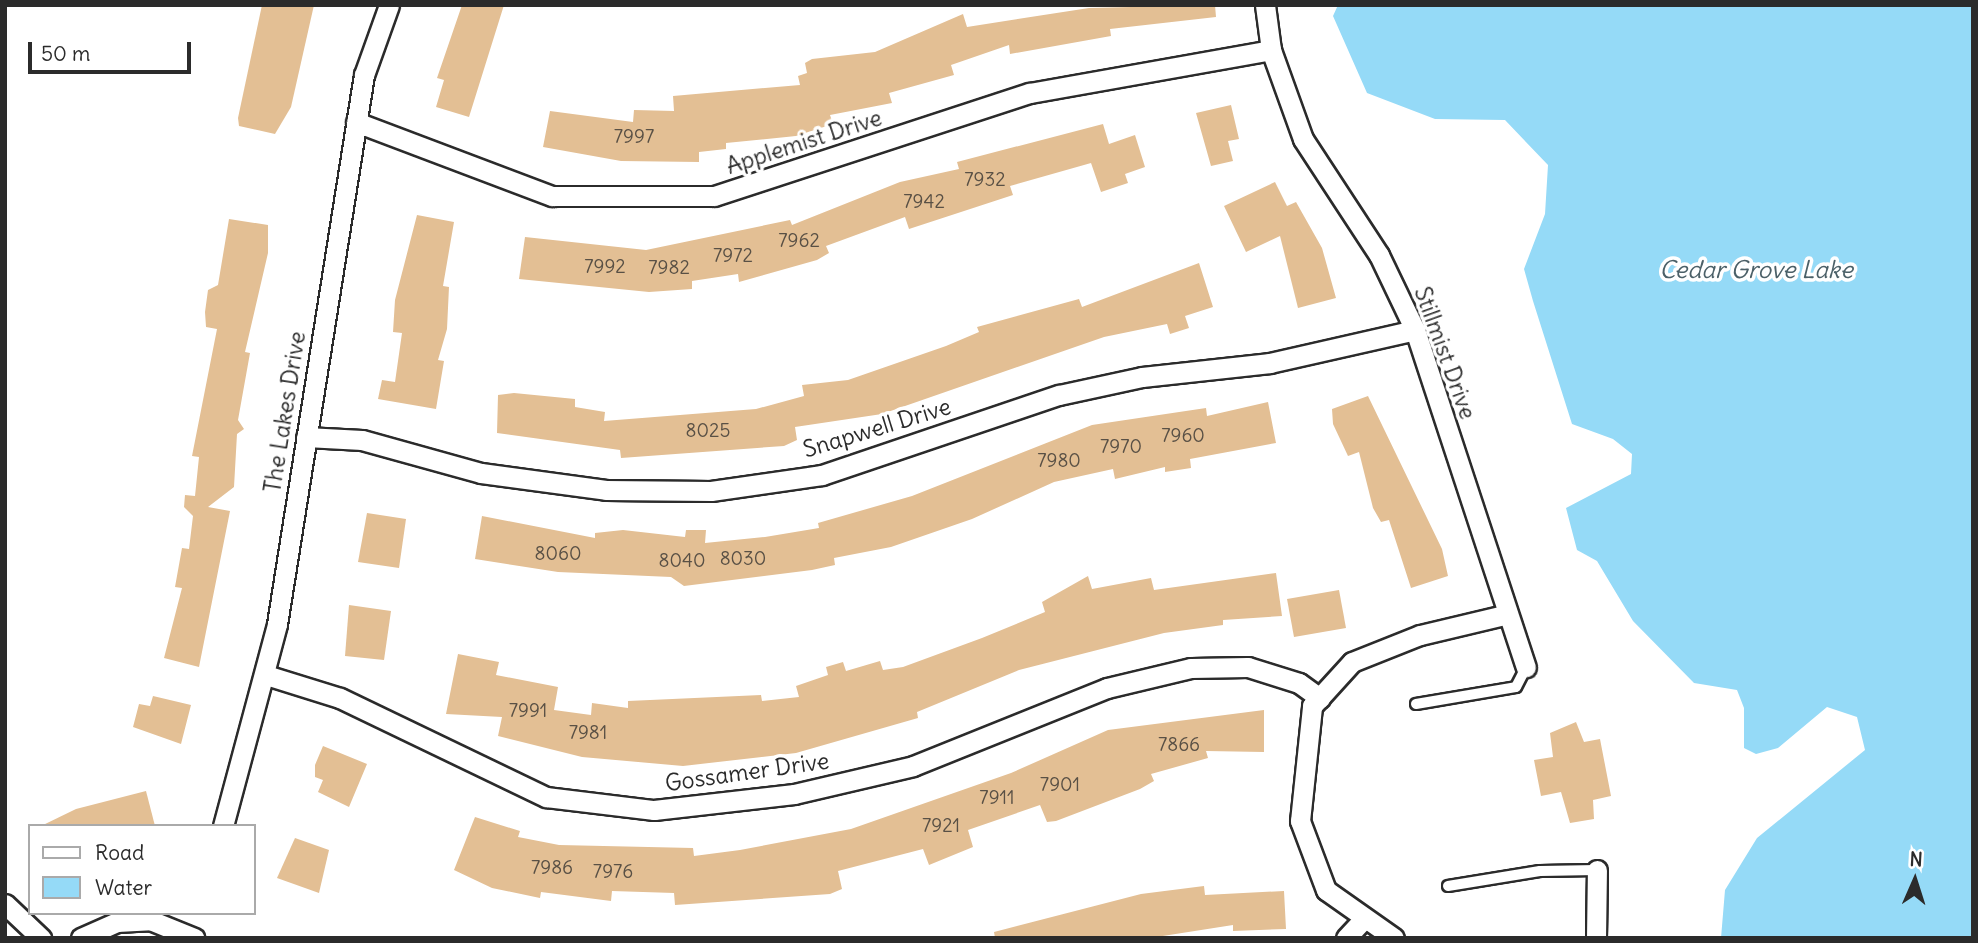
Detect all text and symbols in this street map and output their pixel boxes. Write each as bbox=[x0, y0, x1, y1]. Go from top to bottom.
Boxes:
scale bar bbox=[32, 28, 194, 72]
text: 50 m bbox=[41, 40, 90, 67]
street label: Applemist Drive bbox=[723, 104, 885, 180]
house number: 7997 bbox=[614, 126, 654, 148]
house number: 7932 bbox=[964, 169, 1006, 191]
house number: 7942 bbox=[903, 191, 945, 213]
house number: 7962 bbox=[778, 230, 820, 252]
house number: 7972 bbox=[713, 245, 753, 267]
house number: 7992 bbox=[584, 256, 626, 278]
water label: Cedar Grove Lake bbox=[1659, 256, 1853, 284]
house number: 7982 bbox=[648, 257, 690, 279]
street label: Stillmist Drive bbox=[1408, 283, 1482, 423]
street label: The Lakes Drive bbox=[259, 329, 311, 495]
street label: Snapwell Drive bbox=[800, 392, 954, 464]
house number: 8025 bbox=[686, 420, 730, 442]
house number: 7960 bbox=[1161, 425, 1205, 447]
house number: 7970 bbox=[1100, 436, 1142, 458]
house number: 7980 bbox=[1037, 450, 1081, 472]
house number: 8060 bbox=[535, 543, 581, 565]
house number: 8030 bbox=[720, 548, 766, 570]
house number: 8040 bbox=[659, 550, 705, 572]
house number: 7991 bbox=[509, 700, 547, 722]
house number: 7981 bbox=[569, 722, 607, 744]
house number: 7866 bbox=[1158, 734, 1200, 756]
street label: Gossamer Drive bbox=[663, 747, 831, 797]
house number: 7901 bbox=[1040, 774, 1080, 796]
house number: 7911 bbox=[979, 787, 1015, 809]
house number: 7921 bbox=[922, 815, 960, 837]
legend bbox=[28, 824, 256, 915]
text: Road bbox=[95, 839, 144, 866]
north arrow bbox=[1880, 845, 1950, 915]
text: N bbox=[1909, 847, 1923, 871]
house number: 7986 bbox=[531, 857, 573, 879]
house number: 7976 bbox=[593, 861, 633, 883]
text: Water bbox=[95, 874, 152, 901]

